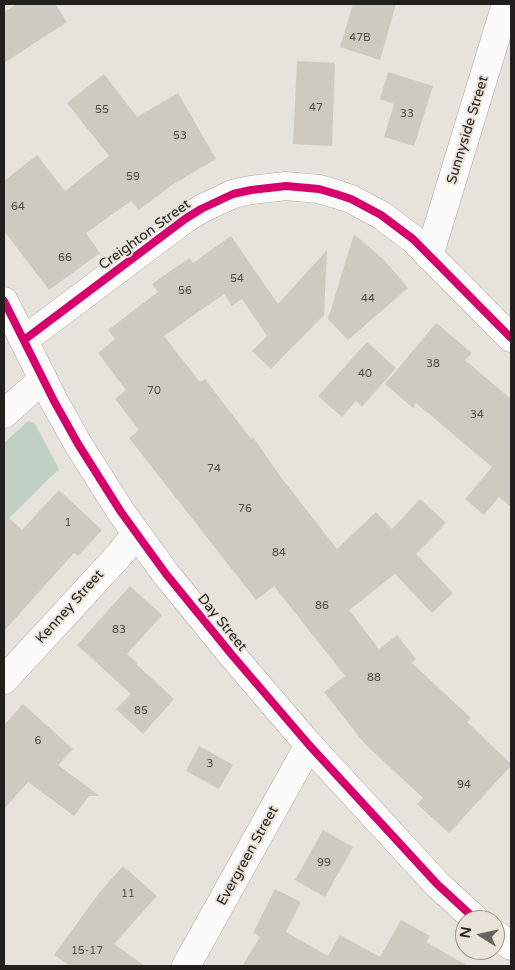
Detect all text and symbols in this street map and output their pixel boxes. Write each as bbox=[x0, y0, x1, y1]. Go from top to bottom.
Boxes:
house number: 47B bbox=[349, 31, 371, 45]
street label: Sunnyside Street bbox=[444, 74, 492, 186]
house number: 47 bbox=[309, 101, 323, 115]
house number: 55 bbox=[95, 103, 109, 117]
house number: 33 bbox=[400, 107, 414, 121]
house number: 53 bbox=[173, 129, 187, 143]
house number: 59 bbox=[126, 170, 140, 184]
street label: Creighton Street bbox=[96, 196, 194, 274]
house number: 64 bbox=[11, 200, 25, 214]
house number: 66 bbox=[58, 251, 72, 265]
house number: 54 bbox=[230, 272, 244, 286]
house number: 56 bbox=[178, 284, 192, 298]
house number: 44 bbox=[361, 292, 375, 306]
house number: 38 bbox=[426, 357, 440, 371]
house number: 40 bbox=[358, 367, 372, 381]
house number: 70 bbox=[147, 384, 161, 398]
house number: 34 bbox=[470, 408, 484, 422]
house number: 74 bbox=[207, 462, 221, 476]
house number: 76 bbox=[238, 502, 252, 516]
house number: 1 bbox=[65, 516, 71, 530]
house number: 84 bbox=[272, 546, 286, 560]
street label: Kenney Street bbox=[33, 567, 107, 647]
street label: Day Street bbox=[194, 591, 250, 655]
house number: 86 bbox=[315, 599, 329, 613]
house number: 83 bbox=[112, 623, 126, 637]
house number: 88 bbox=[367, 671, 381, 685]
house number: 85 bbox=[134, 704, 148, 718]
house number: 6 bbox=[35, 734, 41, 748]
house number: 3 bbox=[207, 757, 213, 771]
house number: 94 bbox=[457, 778, 471, 792]
street label: Evergreen Street bbox=[214, 803, 282, 909]
house number: 99 bbox=[317, 856, 331, 870]
house number: 11 bbox=[121, 887, 135, 901]
north arrow bbox=[455, 910, 505, 960]
text: N bbox=[456, 925, 475, 939]
house number: 15-17 bbox=[71, 944, 103, 958]

